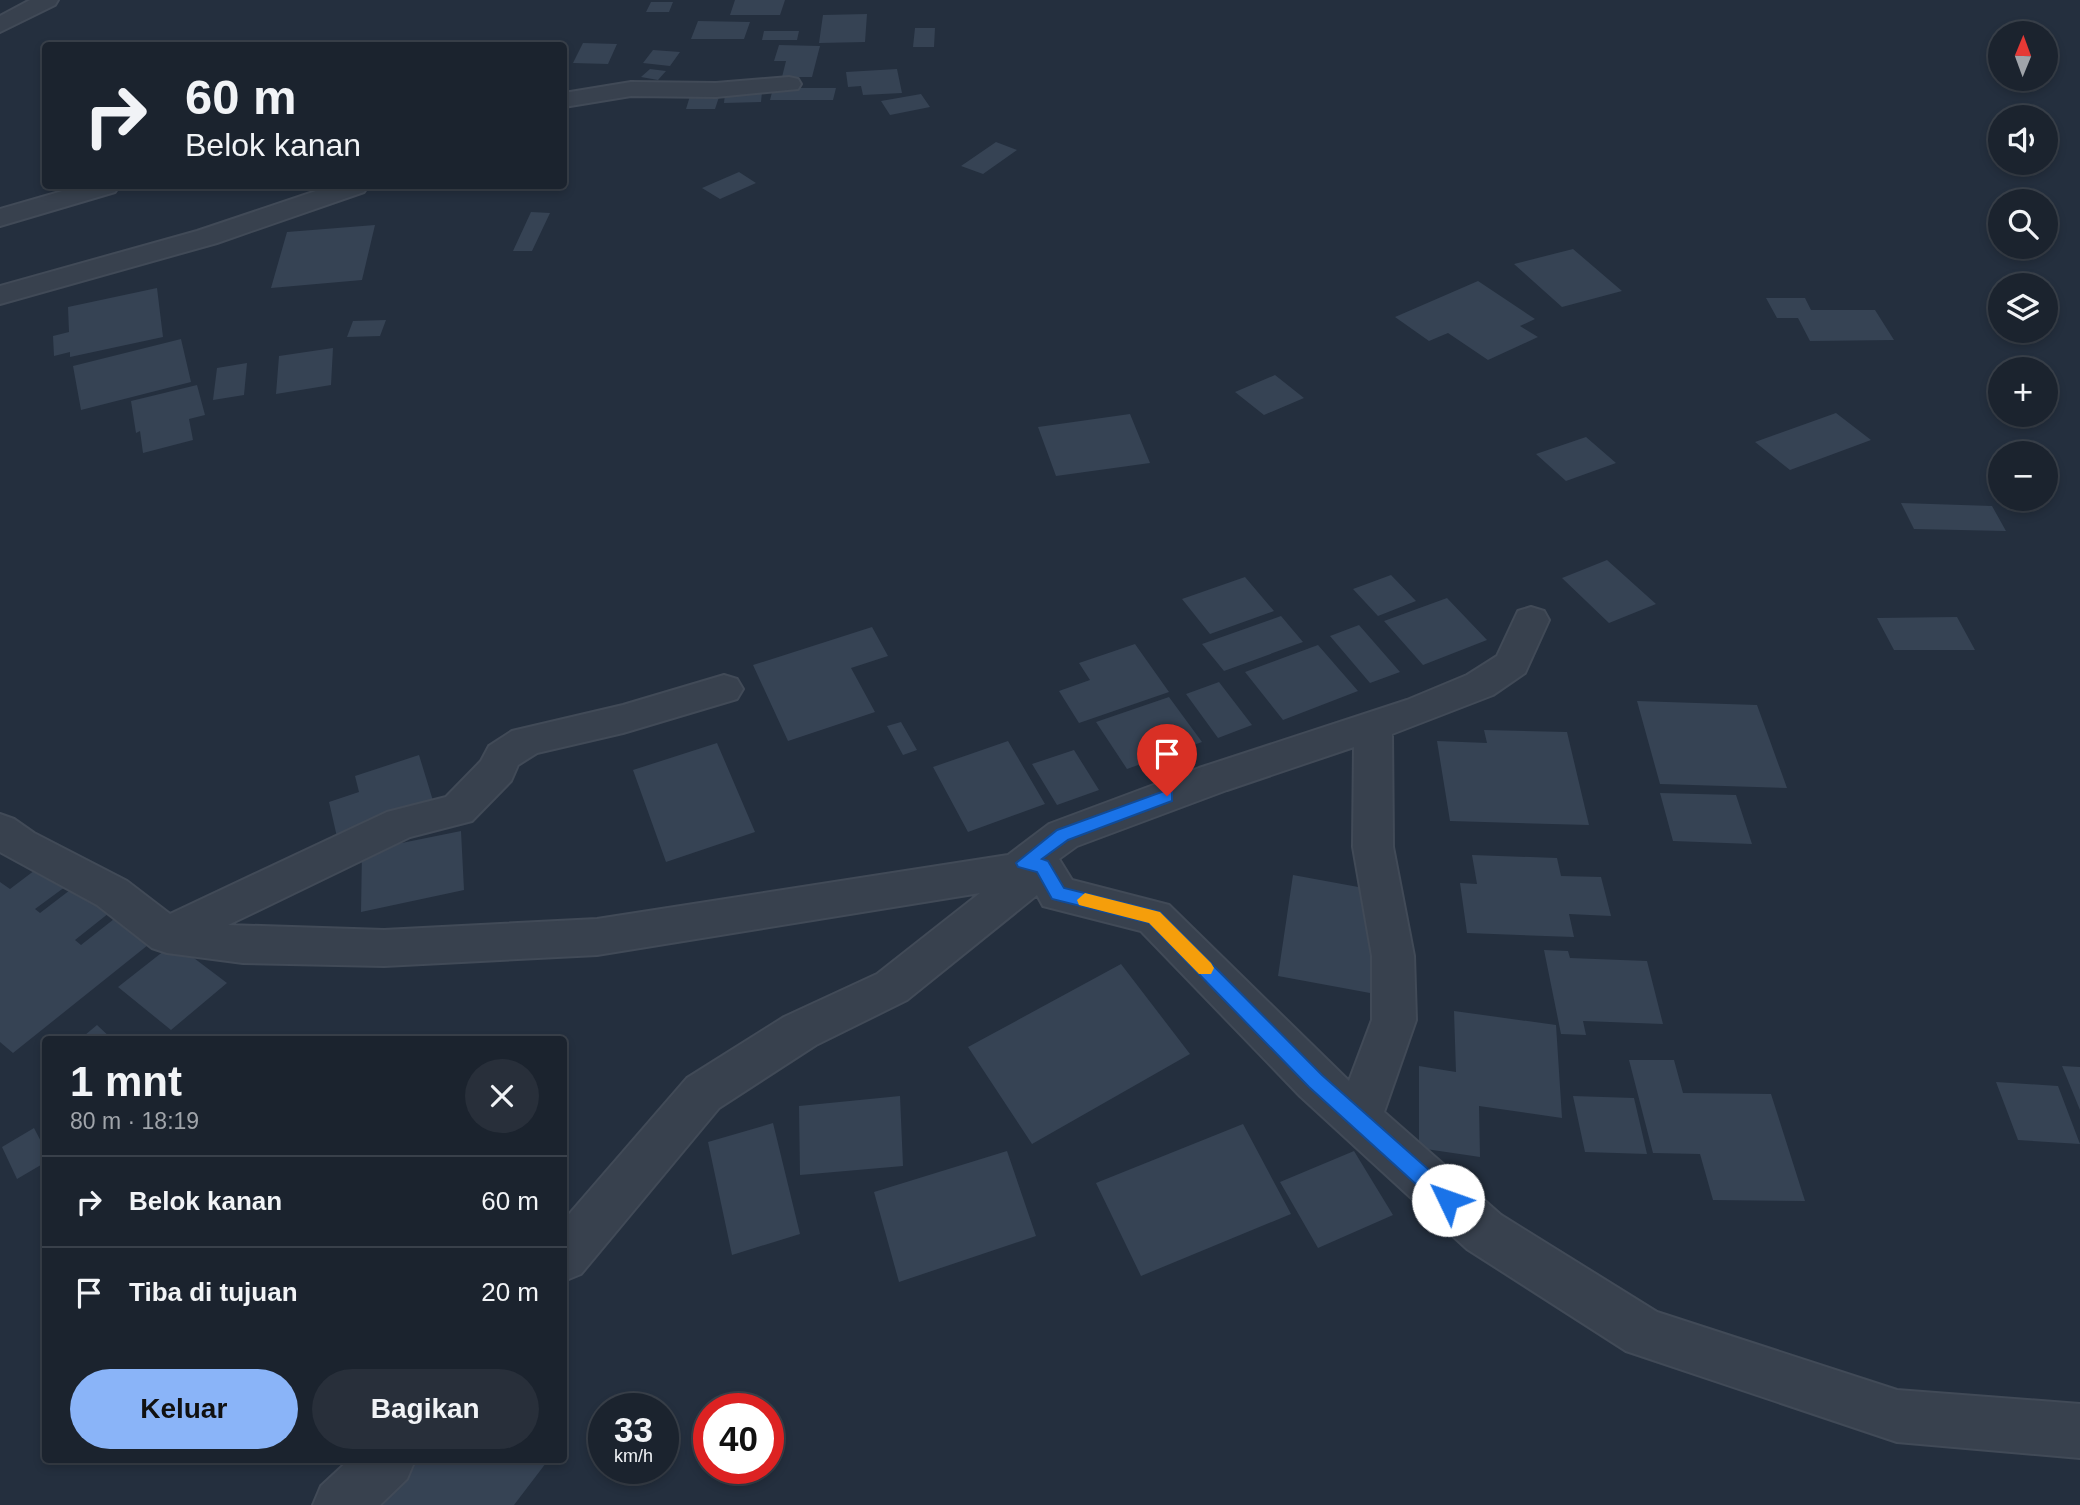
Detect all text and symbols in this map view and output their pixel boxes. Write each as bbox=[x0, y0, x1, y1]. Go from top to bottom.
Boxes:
north arrow bbox=[1988, 21, 2058, 91]
map controls bbox=[1988, 21, 2058, 511]
icon: right bbox=[70, 70, 161, 161]
text: 60 m bbox=[185, 70, 297, 124]
button: sound bbox=[1988, 105, 2058, 175]
text: Belok kanan bbox=[185, 127, 361, 163]
button: search bbox=[1988, 189, 2058, 259]
button: layers bbox=[1988, 273, 2058, 343]
button: + bbox=[1988, 357, 2058, 427]
button: − bbox=[1988, 441, 2058, 511]
pin bbox=[1137, 724, 1197, 796]
icon: arrive bbox=[1148, 735, 1186, 773]
text: 1 mnt bbox=[70, 1058, 182, 1105]
button: close bbox=[465, 1059, 539, 1133]
text: 80 m · 18:19 bbox=[70, 1108, 199, 1134]
position arrow bbox=[1411, 1163, 1485, 1237]
icon: right bbox=[70, 1183, 108, 1221]
text: Belok kanan bbox=[129, 1186, 282, 1216]
text: 60 m bbox=[481, 1186, 539, 1216]
icon: arrive bbox=[70, 1274, 108, 1312]
text: Tiba di tujuan bbox=[129, 1277, 298, 1307]
text: 20 m bbox=[481, 1277, 539, 1307]
button: Keluar bbox=[70, 1369, 298, 1449]
button: Bagikan bbox=[312, 1369, 539, 1449]
speed limit sign: 40 bbox=[693, 1393, 784, 1484]
text: 33 bbox=[614, 1410, 653, 1449]
text: km/h bbox=[614, 1446, 653, 1466]

